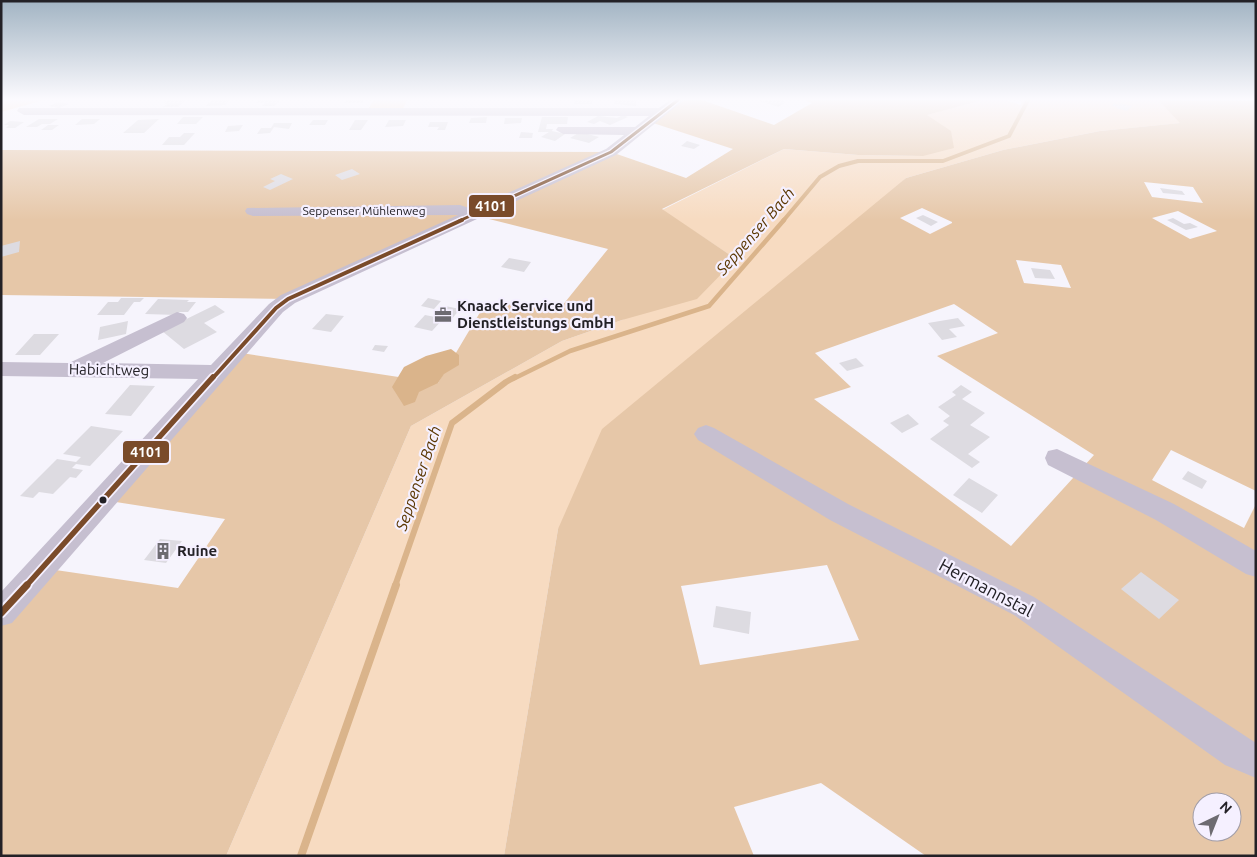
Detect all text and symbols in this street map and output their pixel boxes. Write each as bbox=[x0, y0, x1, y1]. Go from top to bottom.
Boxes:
water label: Seppenser Bach bbox=[712, 184, 798, 279]
line badge: 4101 bbox=[468, 194, 515, 218]
text: 4101 bbox=[475, 198, 507, 214]
street label: Seppenser Mühlenweg bbox=[302, 204, 426, 217]
place label: Knaack Service und Dienstleistungs GmbH bbox=[457, 297, 614, 331]
office icon: Knaack Service und Dienstleistungs GmbH bbox=[433, 305, 453, 325]
street label: Habichtweg bbox=[69, 360, 149, 379]
water label: Seppenser Bach bbox=[391, 423, 444, 534]
line badge: 4101 bbox=[122, 440, 170, 464]
text: 4101 bbox=[130, 444, 162, 460]
unlabelled marker bbox=[98, 495, 108, 505]
building icon: Ruine bbox=[153, 541, 173, 561]
place label: Ruine bbox=[177, 542, 217, 559]
street label: Hermannstal bbox=[936, 554, 1037, 620]
north arrow bbox=[1192, 792, 1242, 842]
text: N bbox=[1217, 798, 1235, 817]

